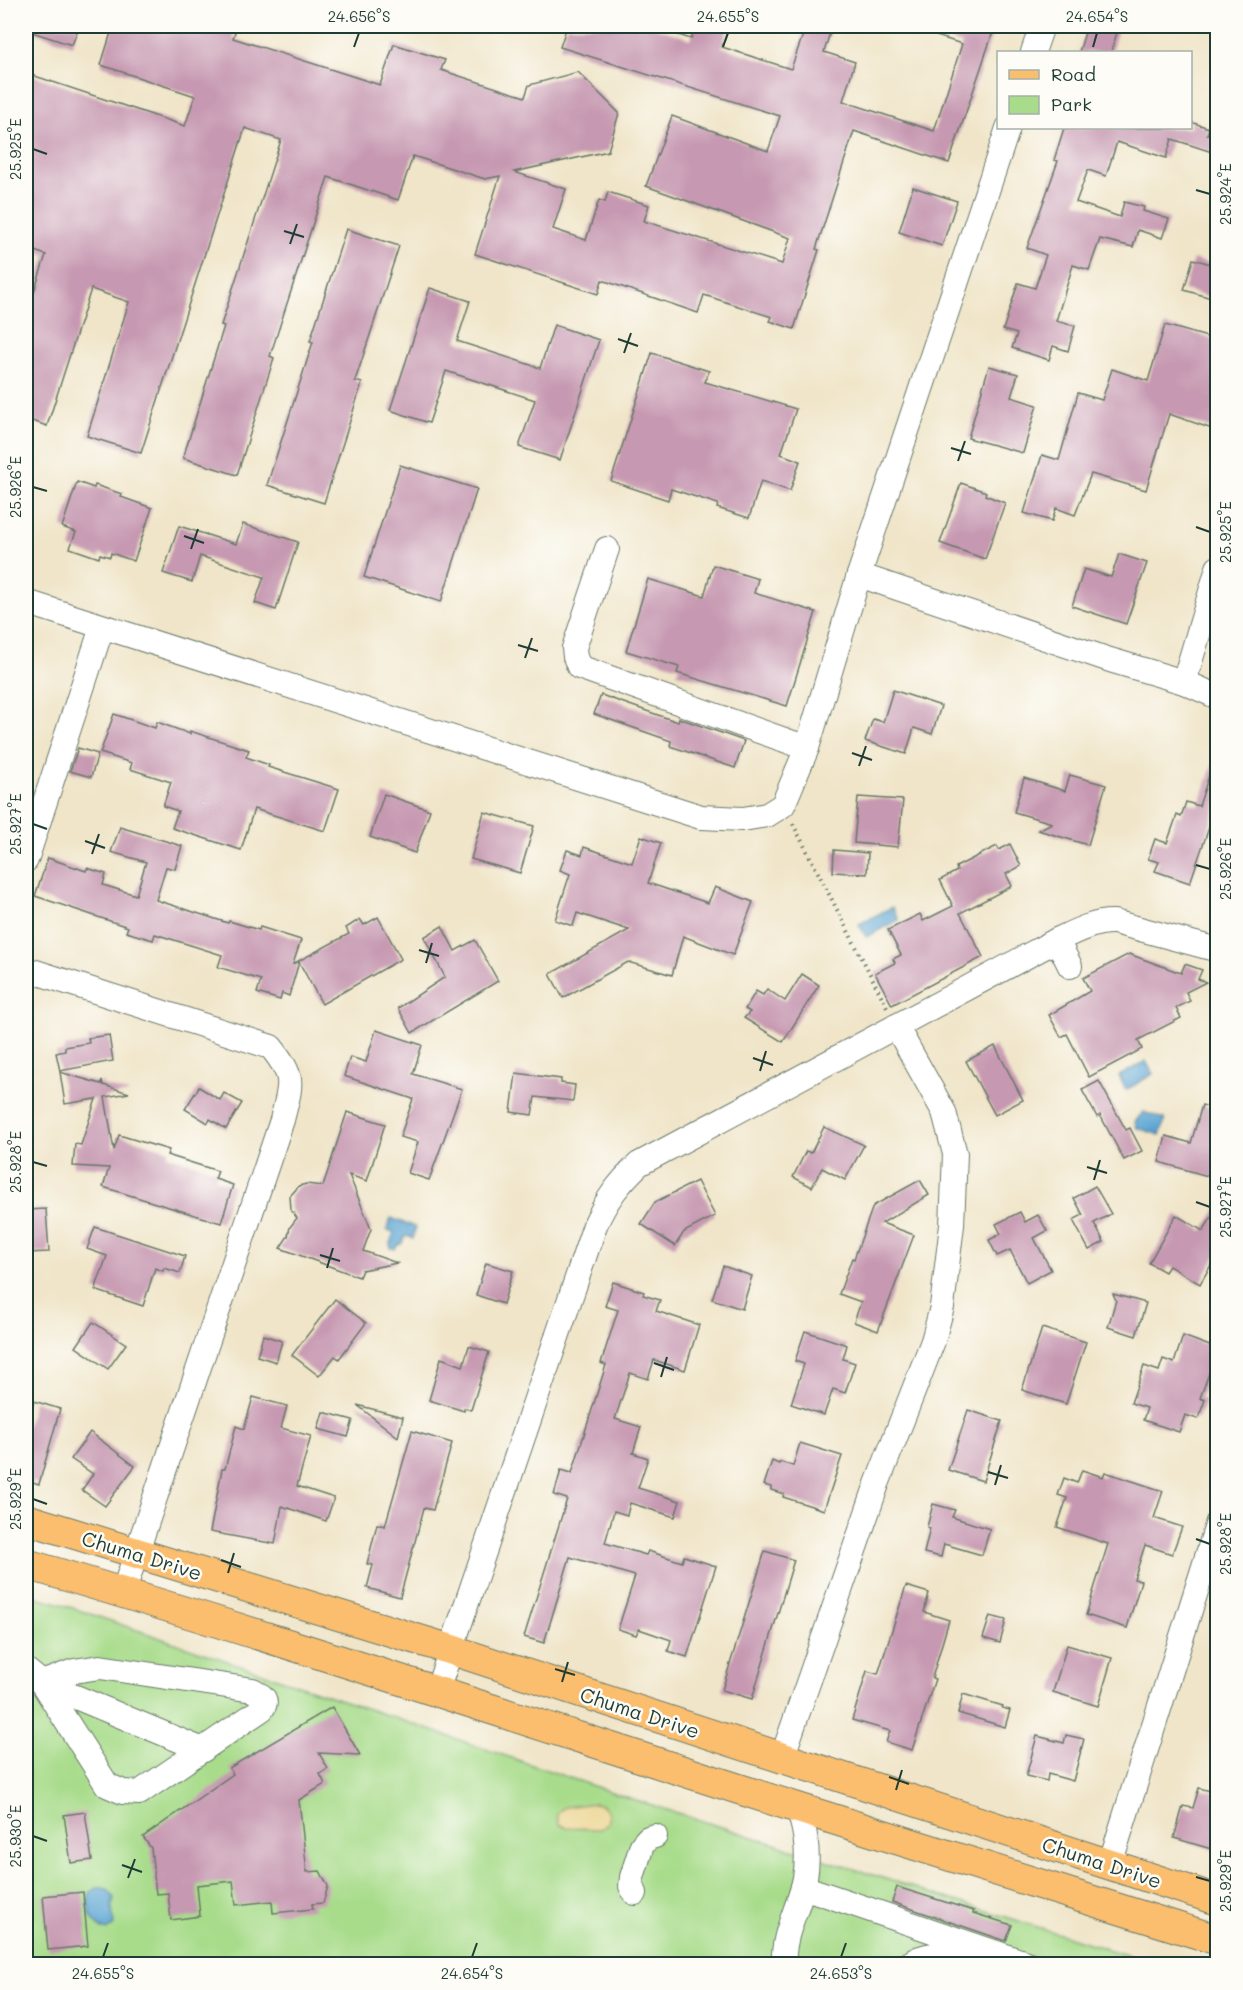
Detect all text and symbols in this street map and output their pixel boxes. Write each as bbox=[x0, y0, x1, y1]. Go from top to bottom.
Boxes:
text: 24.656°S bbox=[328, 6, 390, 26]
text: 24.655°S bbox=[697, 6, 759, 26]
text: 24.654°S bbox=[1066, 6, 1128, 26]
legend bbox=[997, 51, 1192, 129]
text: Road bbox=[1051, 62, 1096, 86]
text: Park bbox=[1051, 92, 1092, 116]
text: 25.925°E bbox=[5, 118, 25, 180]
text: 25.924°E bbox=[1215, 163, 1235, 225]
text: 25.926°E bbox=[5, 456, 25, 518]
text: 25.925°E bbox=[1215, 501, 1235, 563]
text: 25.927°E bbox=[5, 793, 25, 855]
text: 25.926°E bbox=[1215, 838, 1235, 900]
text: 25.928°E bbox=[5, 1130, 25, 1193]
text: 25.927°E bbox=[1215, 1176, 1235, 1238]
text: 25.929°E bbox=[5, 1468, 25, 1530]
text: 25.928°E bbox=[1215, 1512, 1235, 1575]
street label: Chuma Drive bbox=[79, 1524, 205, 1586]
street label: Chuma Drive bbox=[577, 1680, 703, 1744]
text: 25.930°E bbox=[5, 1804, 25, 1867]
street label: Chuma Drive bbox=[1039, 1830, 1165, 1894]
text: 25.929°E bbox=[1215, 1850, 1235, 1912]
text: 24.655°S bbox=[72, 1963, 134, 1983]
text: 24.654°S bbox=[441, 1963, 503, 1983]
text: 24.653°S bbox=[810, 1963, 872, 1983]

